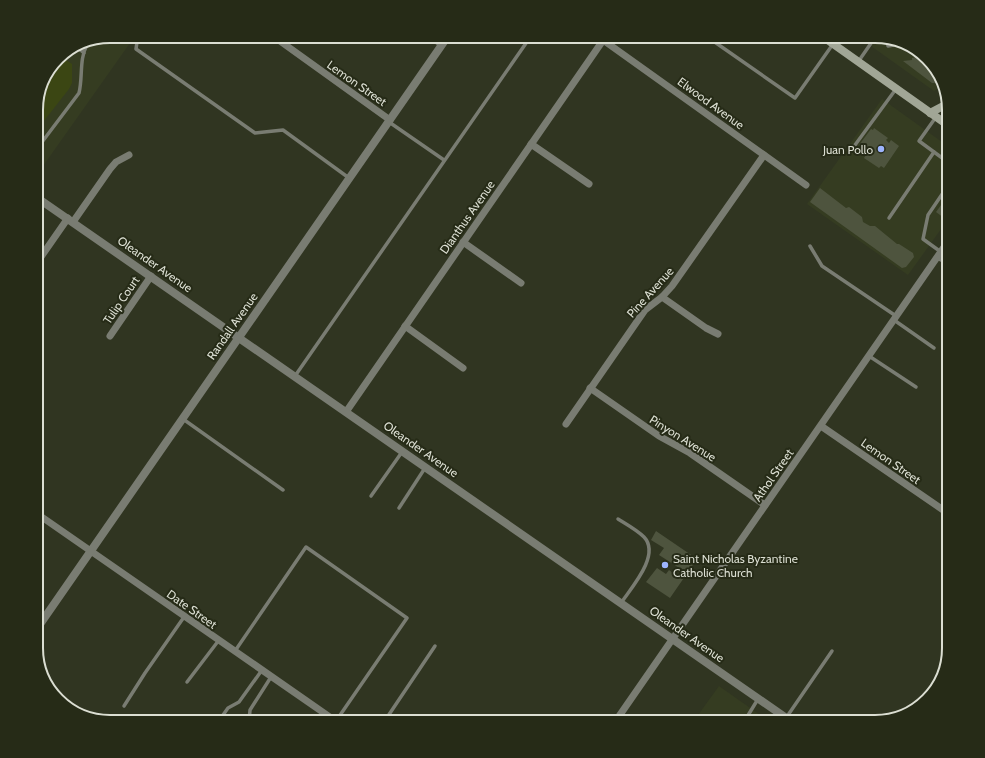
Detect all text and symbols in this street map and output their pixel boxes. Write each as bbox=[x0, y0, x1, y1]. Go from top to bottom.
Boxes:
street label: Lemon Street bbox=[324, 57, 390, 109]
street label: Elwood Avenue bbox=[675, 74, 747, 132]
place label: Juan Pollo bbox=[822, 142, 873, 157]
marker: Juan Pollo bbox=[876, 144, 886, 154]
street label: Dianthus Avenue bbox=[436, 177, 498, 257]
street label: Oleander Avenue bbox=[115, 233, 195, 295]
street label: Pine Avenue bbox=[623, 264, 677, 320]
street label: Tulip Court bbox=[100, 273, 142, 327]
street label: Randall Avenue bbox=[203, 290, 261, 362]
street label: Pinyon Avenue bbox=[647, 412, 719, 464]
street label: Oleander Avenue bbox=[381, 418, 461, 480]
street label: Lemon Street bbox=[858, 435, 924, 487]
street label: Athol Street bbox=[749, 446, 797, 504]
place label: Saint Nicholas Byzantine Catholic Church bbox=[673, 551, 798, 580]
marker: Saint Nicholas Byzantine Catholic Church bbox=[660, 560, 670, 570]
street label: Date Street bbox=[164, 586, 220, 632]
street label: Oleander Avenue bbox=[647, 603, 727, 665]

